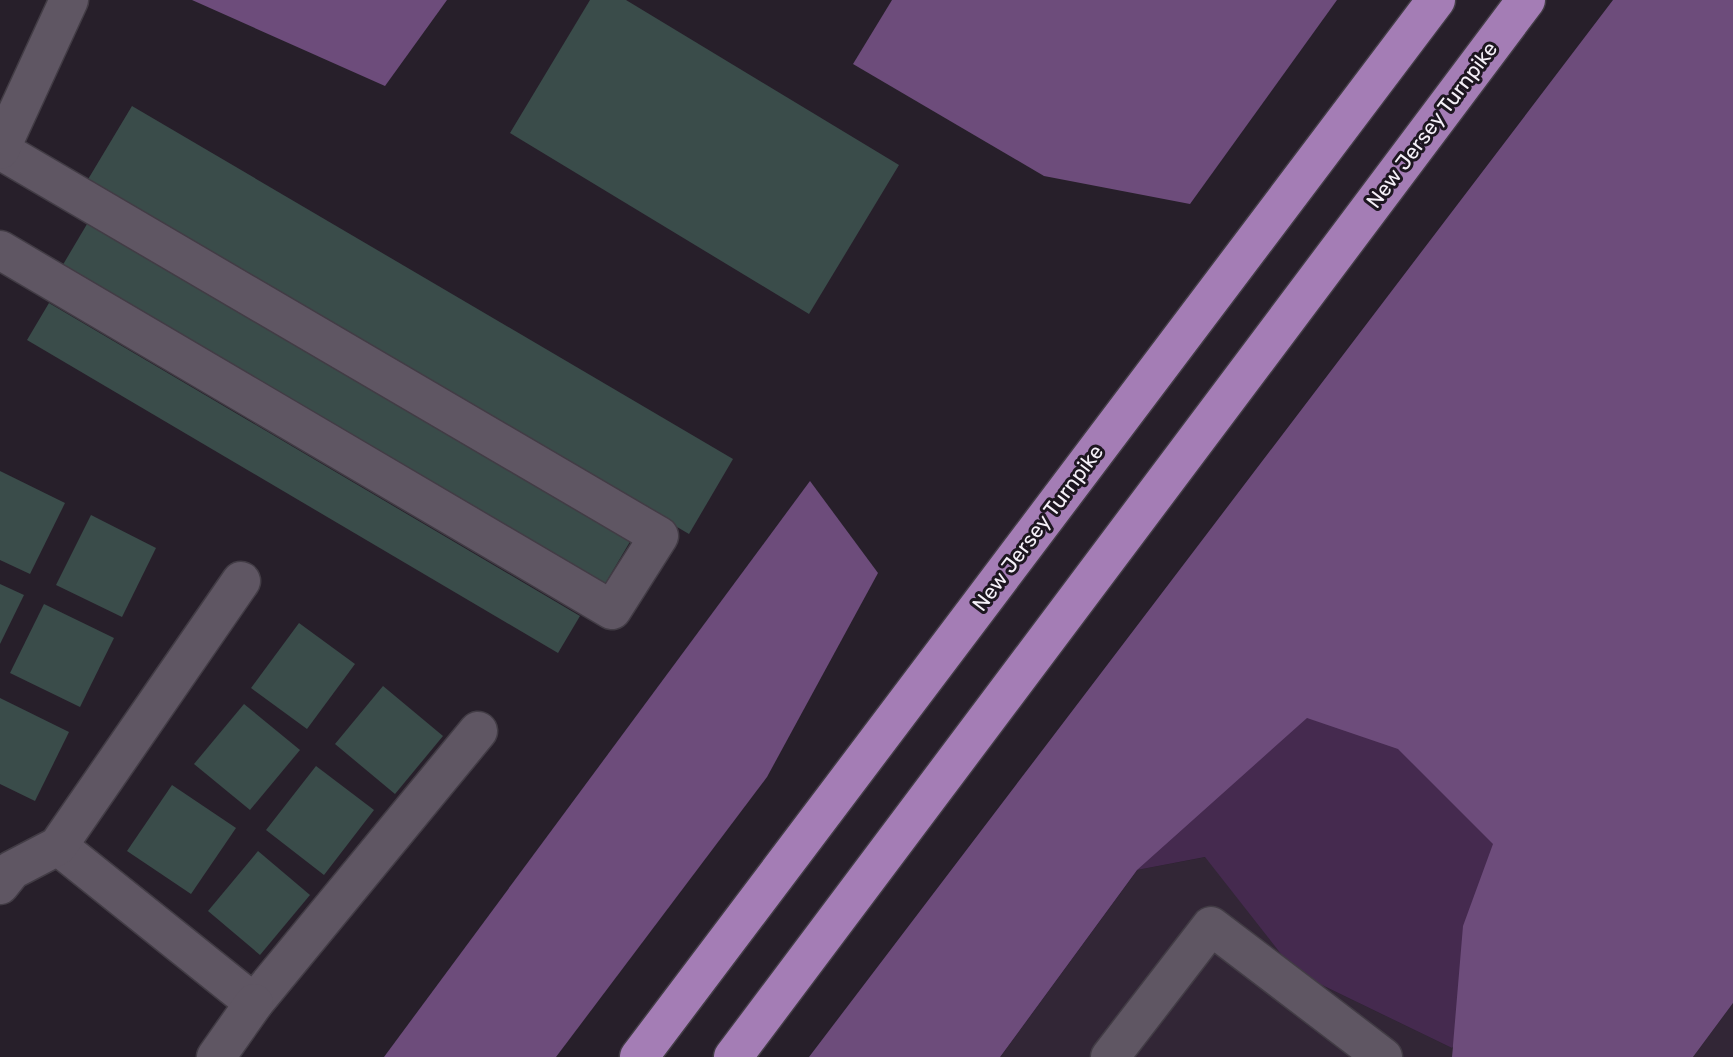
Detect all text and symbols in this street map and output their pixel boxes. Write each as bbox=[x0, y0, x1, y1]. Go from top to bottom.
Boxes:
street label: New Jersey Turnpike bbox=[1361, 37, 1502, 213]
street label: New Jersey Turnpike bbox=[967, 440, 1108, 616]

